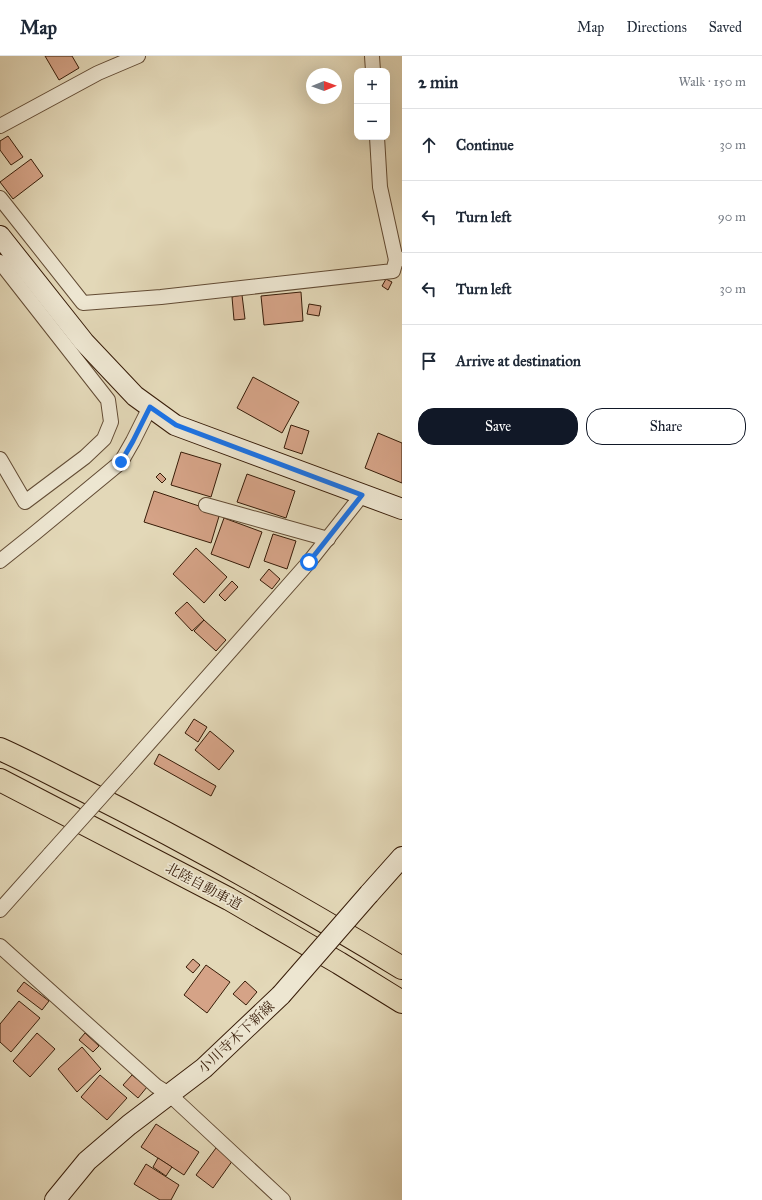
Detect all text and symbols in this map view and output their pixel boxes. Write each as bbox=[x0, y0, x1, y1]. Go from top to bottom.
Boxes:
text: Map bbox=[20, 16, 57, 39]
text: Map bbox=[577, 19, 604, 36]
text: Directions bbox=[626, 19, 687, 36]
text: Saved bbox=[709, 19, 742, 36]
north arrow bbox=[306, 68, 342, 104]
map controls bbox=[354, 68, 390, 140]
button: + bbox=[354, 68, 390, 104]
text: 2 min bbox=[418, 72, 458, 93]
text: Walk · 150 m bbox=[678, 74, 746, 90]
button: − bbox=[354, 104, 390, 140]
icon: ahead bbox=[418, 134, 440, 156]
text: Continue bbox=[456, 136, 514, 154]
text: 30 m bbox=[720, 137, 746, 153]
icon: left bbox=[418, 206, 440, 228]
text: Turn left bbox=[456, 208, 512, 226]
text: 90 m bbox=[718, 209, 746, 225]
icon: left bbox=[418, 278, 440, 300]
text: Turn left bbox=[456, 280, 512, 298]
text: 30 m bbox=[720, 281, 746, 297]
icon: arrive bbox=[418, 350, 440, 372]
text: Arrive at destination bbox=[456, 352, 581, 370]
button: Save bbox=[418, 408, 578, 445]
button: Share bbox=[586, 408, 746, 445]
route end bbox=[112, 453, 130, 471]
route start bbox=[300, 553, 318, 571]
street label: 北陸自動車道 bbox=[163, 859, 245, 914]
street label: 小川寺木下新線 bbox=[195, 998, 278, 1077]

